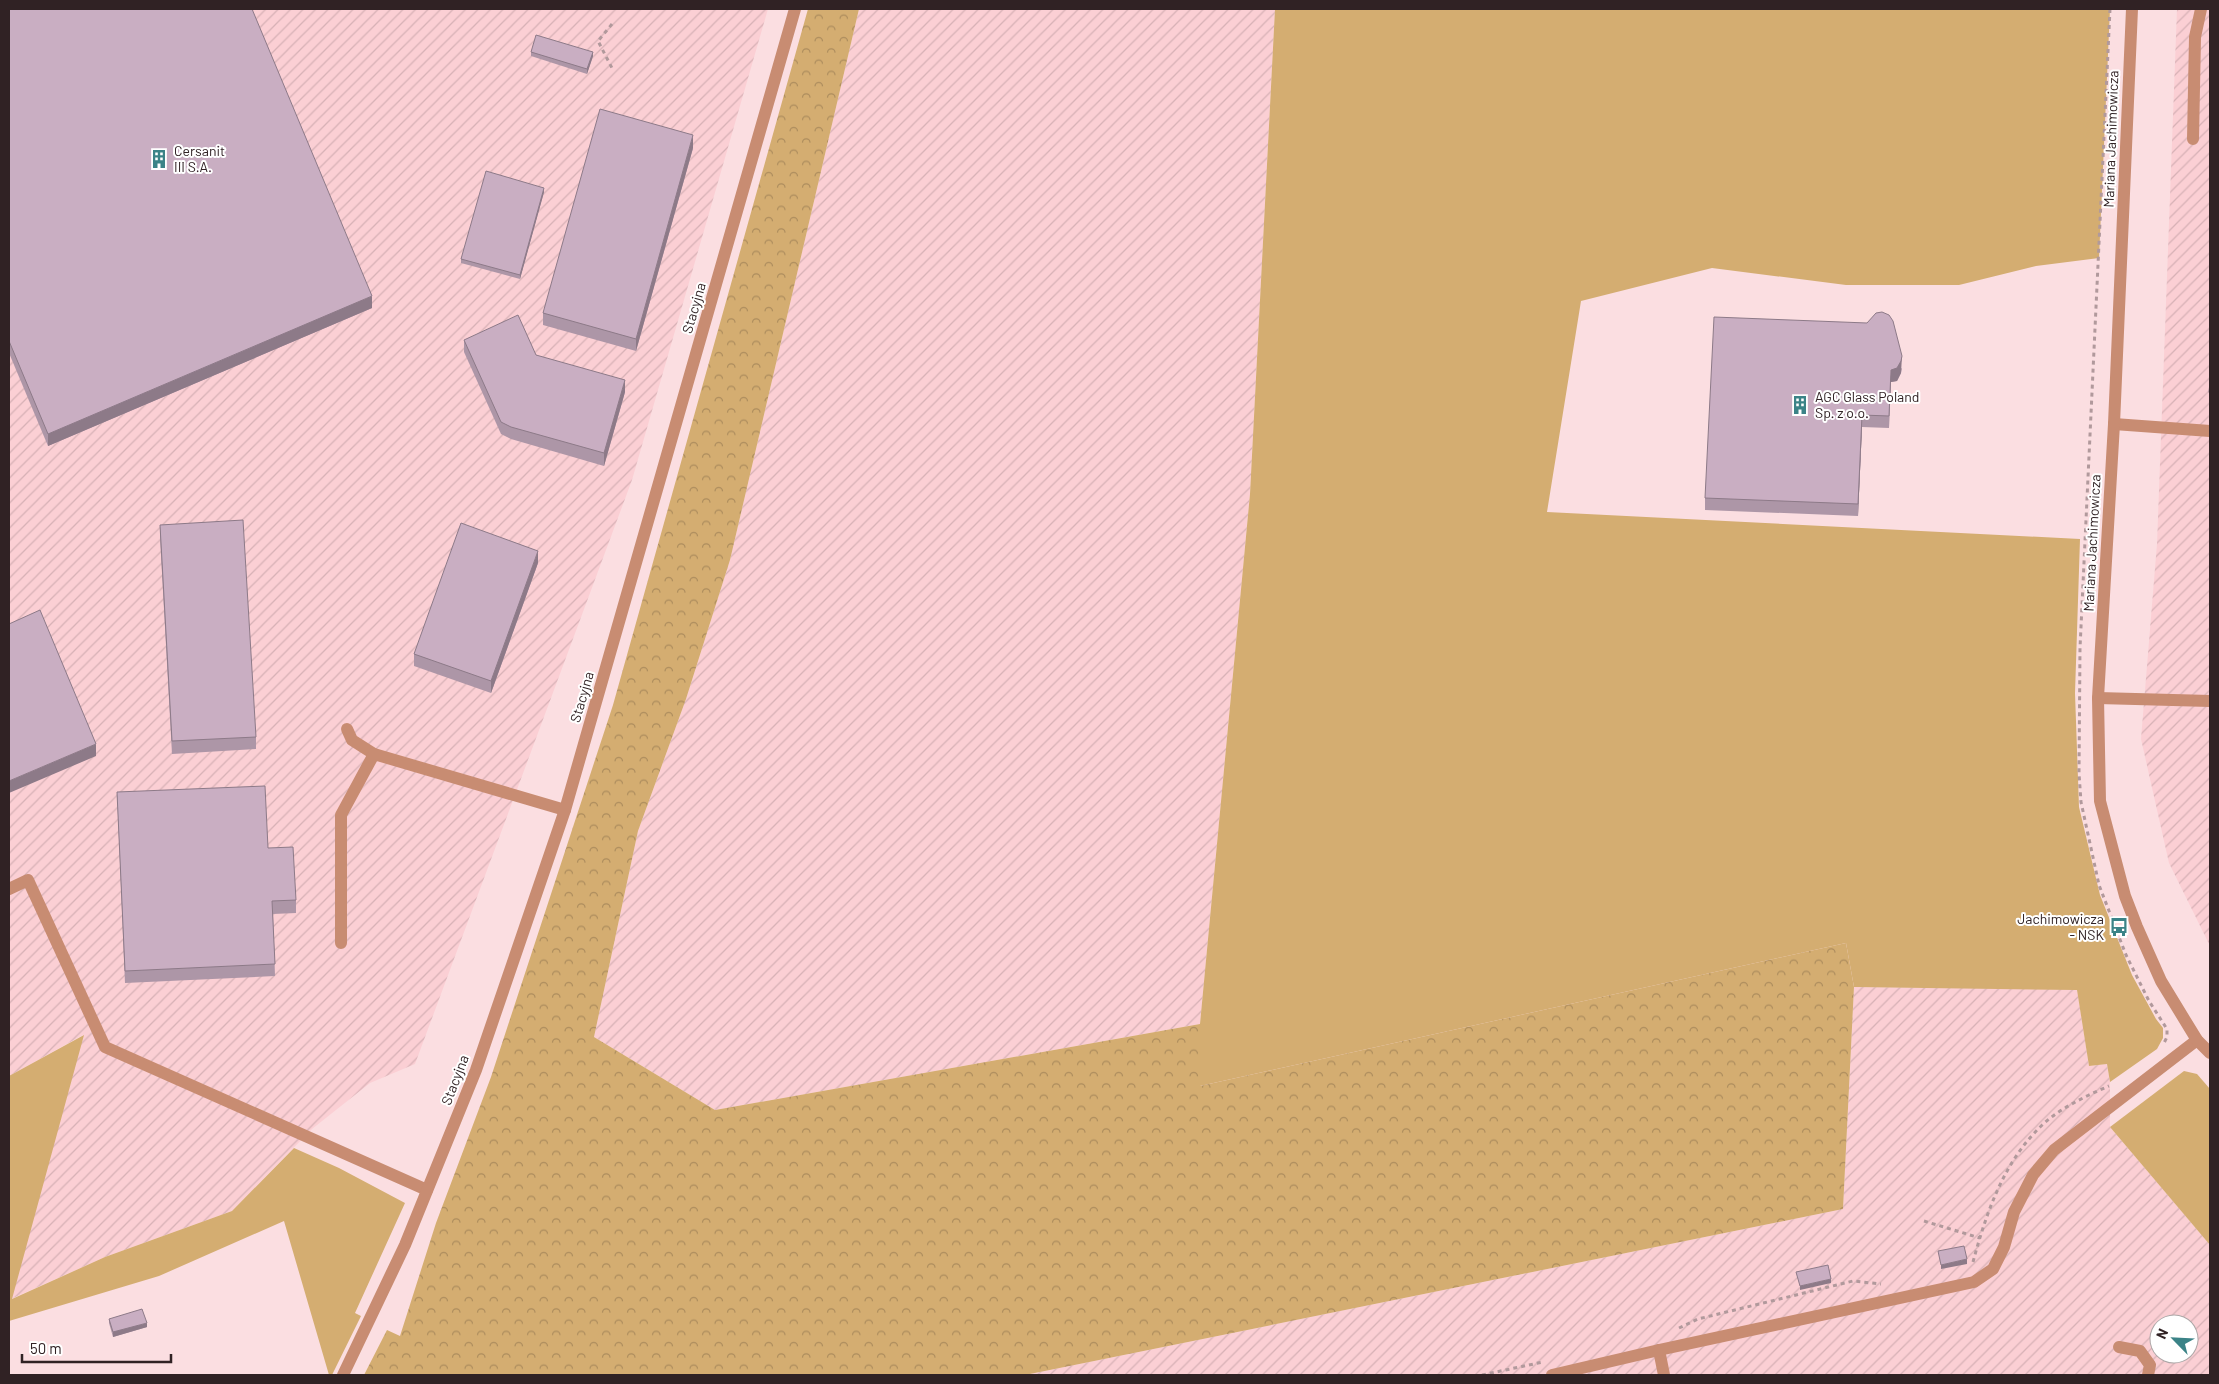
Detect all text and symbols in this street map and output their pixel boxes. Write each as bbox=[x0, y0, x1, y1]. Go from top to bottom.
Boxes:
street label: Mariana Jachimowicza bbox=[2100, 70, 2121, 208]
place label: Cersanit III S.A. bbox=[174, 142, 225, 175]
building icon: Cersanit III S.A. bbox=[148, 148, 170, 170]
street label: Stacyjna bbox=[678, 280, 709, 335]
place label: AGC Glass Poland Sp. z o.o. bbox=[1815, 388, 1919, 421]
building icon: AGC Glass Poland Sp. z o.o. bbox=[1789, 394, 1811, 416]
street label: Mariana Jachimowicza bbox=[2079, 474, 2104, 612]
street label: Stacyjna bbox=[566, 669, 597, 724]
place label: Jachimowicza - NSK bbox=[2017, 910, 2104, 943]
bus stop icon: Jachimowicza - NSK bbox=[2108, 916, 2130, 938]
street label: Stacyjna bbox=[437, 1052, 472, 1107]
north arrow bbox=[2149, 1314, 2199, 1364]
text: N bbox=[2152, 1326, 2171, 1341]
scale bar bbox=[22, 1332, 171, 1364]
text: 50 m bbox=[30, 1339, 62, 1357]

